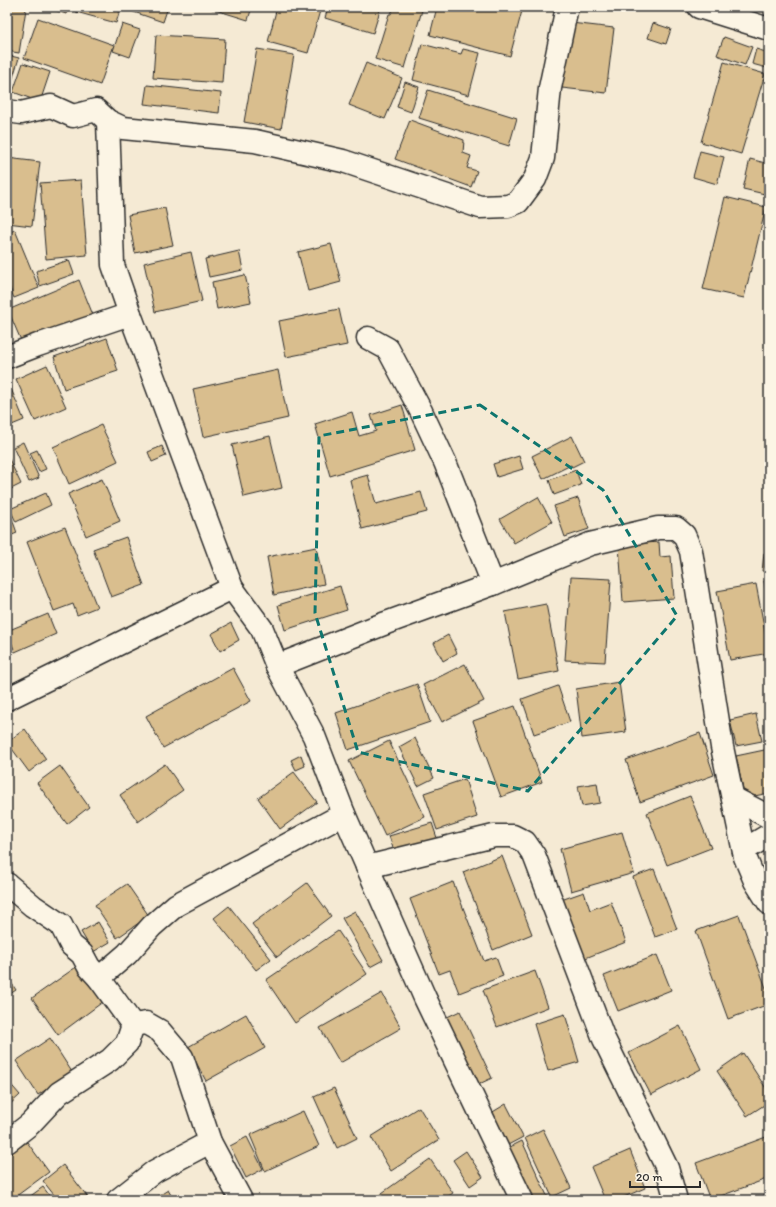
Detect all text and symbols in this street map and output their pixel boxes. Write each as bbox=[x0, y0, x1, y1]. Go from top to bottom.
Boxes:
scale bar bbox=[630, 1163, 700, 1189]
text: 20 m bbox=[636, 1170, 663, 1184]

